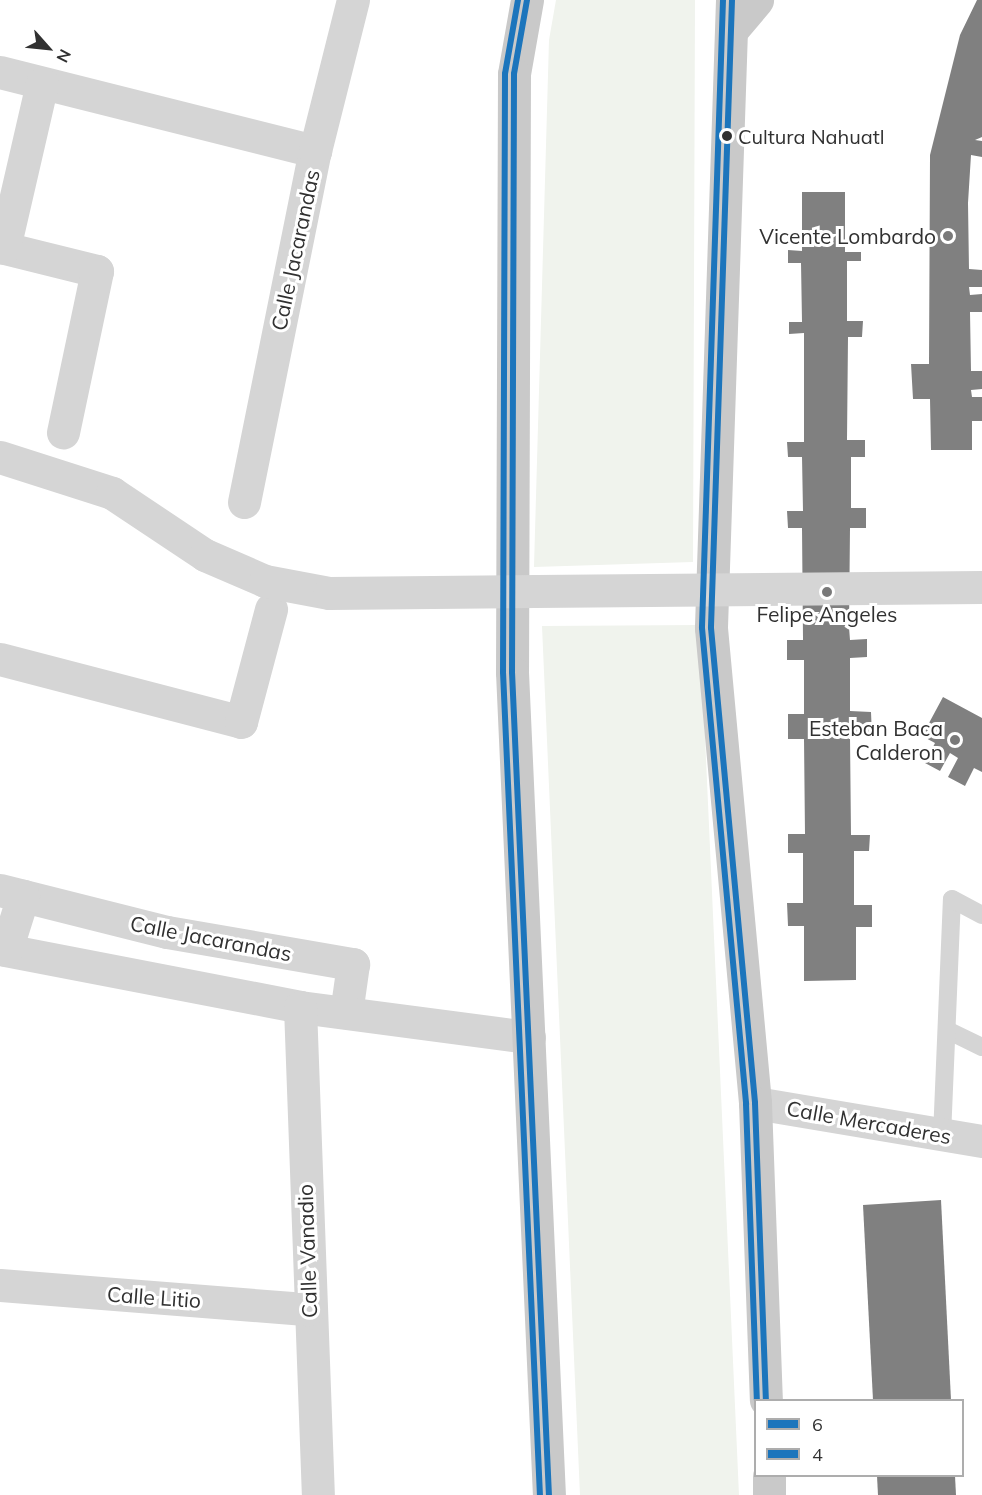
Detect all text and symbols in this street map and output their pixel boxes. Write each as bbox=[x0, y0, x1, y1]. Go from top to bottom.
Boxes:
north arrow bbox=[18, 18, 78, 78]
text: N bbox=[52, 46, 76, 66]
place label: Cultura Nahuatl bbox=[738, 124, 885, 148]
marker: Cultura Nahuatl bbox=[721, 130, 733, 142]
street label: Calle Jacarandas bbox=[266, 167, 324, 333]
place label: Vicente Lombardo bbox=[759, 223, 936, 249]
marker: Vicente Lombardo bbox=[941, 229, 955, 243]
marker: Felipe Angeles bbox=[820, 585, 834, 599]
place label: Felipe Angeles bbox=[757, 601, 897, 627]
place label: Esteban Baca Calderon bbox=[809, 715, 943, 765]
marker: Esteban Baca Calderon bbox=[948, 733, 962, 747]
street label: Calle Jacarandas bbox=[128, 910, 294, 966]
street label: Calle Mercaderes bbox=[785, 1095, 953, 1149]
street label: Calle Vanadio bbox=[292, 1184, 322, 1318]
street label: Calle Litio bbox=[106, 1281, 202, 1313]
legend bbox=[754, 1399, 964, 1477]
text: 6 bbox=[812, 1413, 823, 1436]
text: 4 bbox=[812, 1443, 823, 1466]

